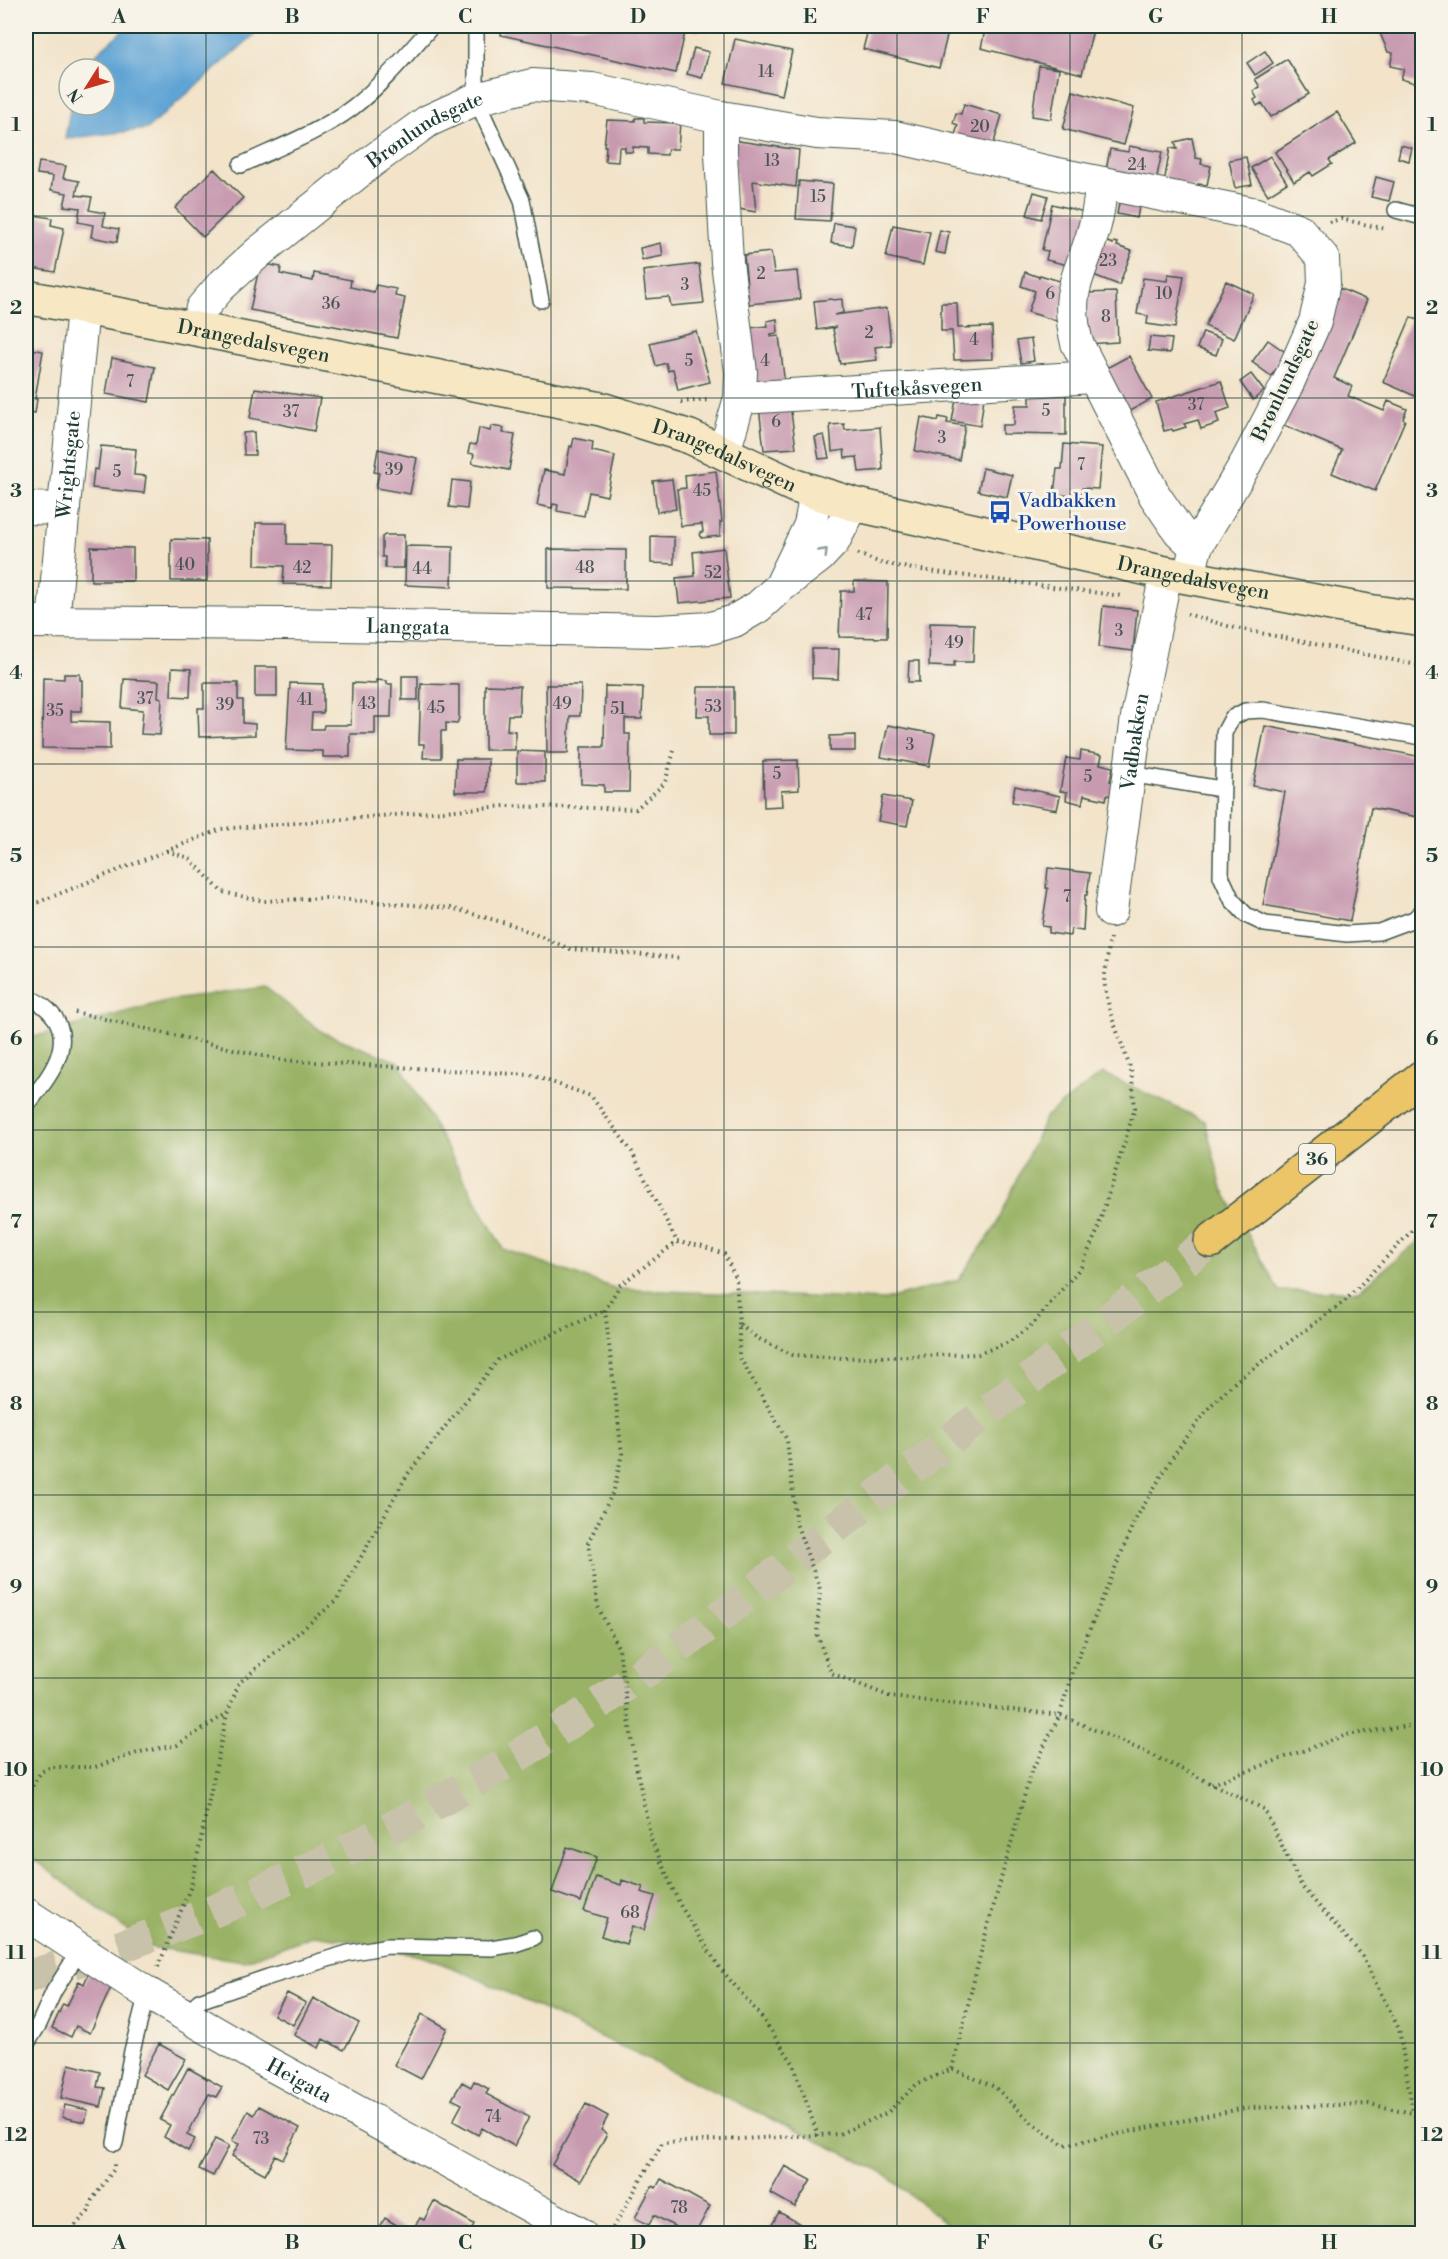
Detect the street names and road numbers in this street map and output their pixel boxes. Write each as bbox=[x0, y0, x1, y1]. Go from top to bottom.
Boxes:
street label: Brønlundsgate bbox=[361, 87, 486, 176]
street label: Drangedalsvegen bbox=[175, 315, 332, 369]
street label: Brønlundsgate bbox=[1247, 315, 1326, 447]
street label: Tuftekåsvegen bbox=[851, 373, 983, 405]
street label: Wrightsgate bbox=[52, 410, 87, 521]
street label: Drangedalsvegen bbox=[649, 415, 800, 499]
street label: Drangedalsvegen bbox=[1114, 552, 1272, 606]
street label: Langgata bbox=[366, 615, 451, 641]
street label: Vadbakken bbox=[1116, 691, 1156, 793]
road number: 36 bbox=[1299, 1144, 1335, 1174]
street label: Heigata bbox=[262, 2053, 336, 2110]

